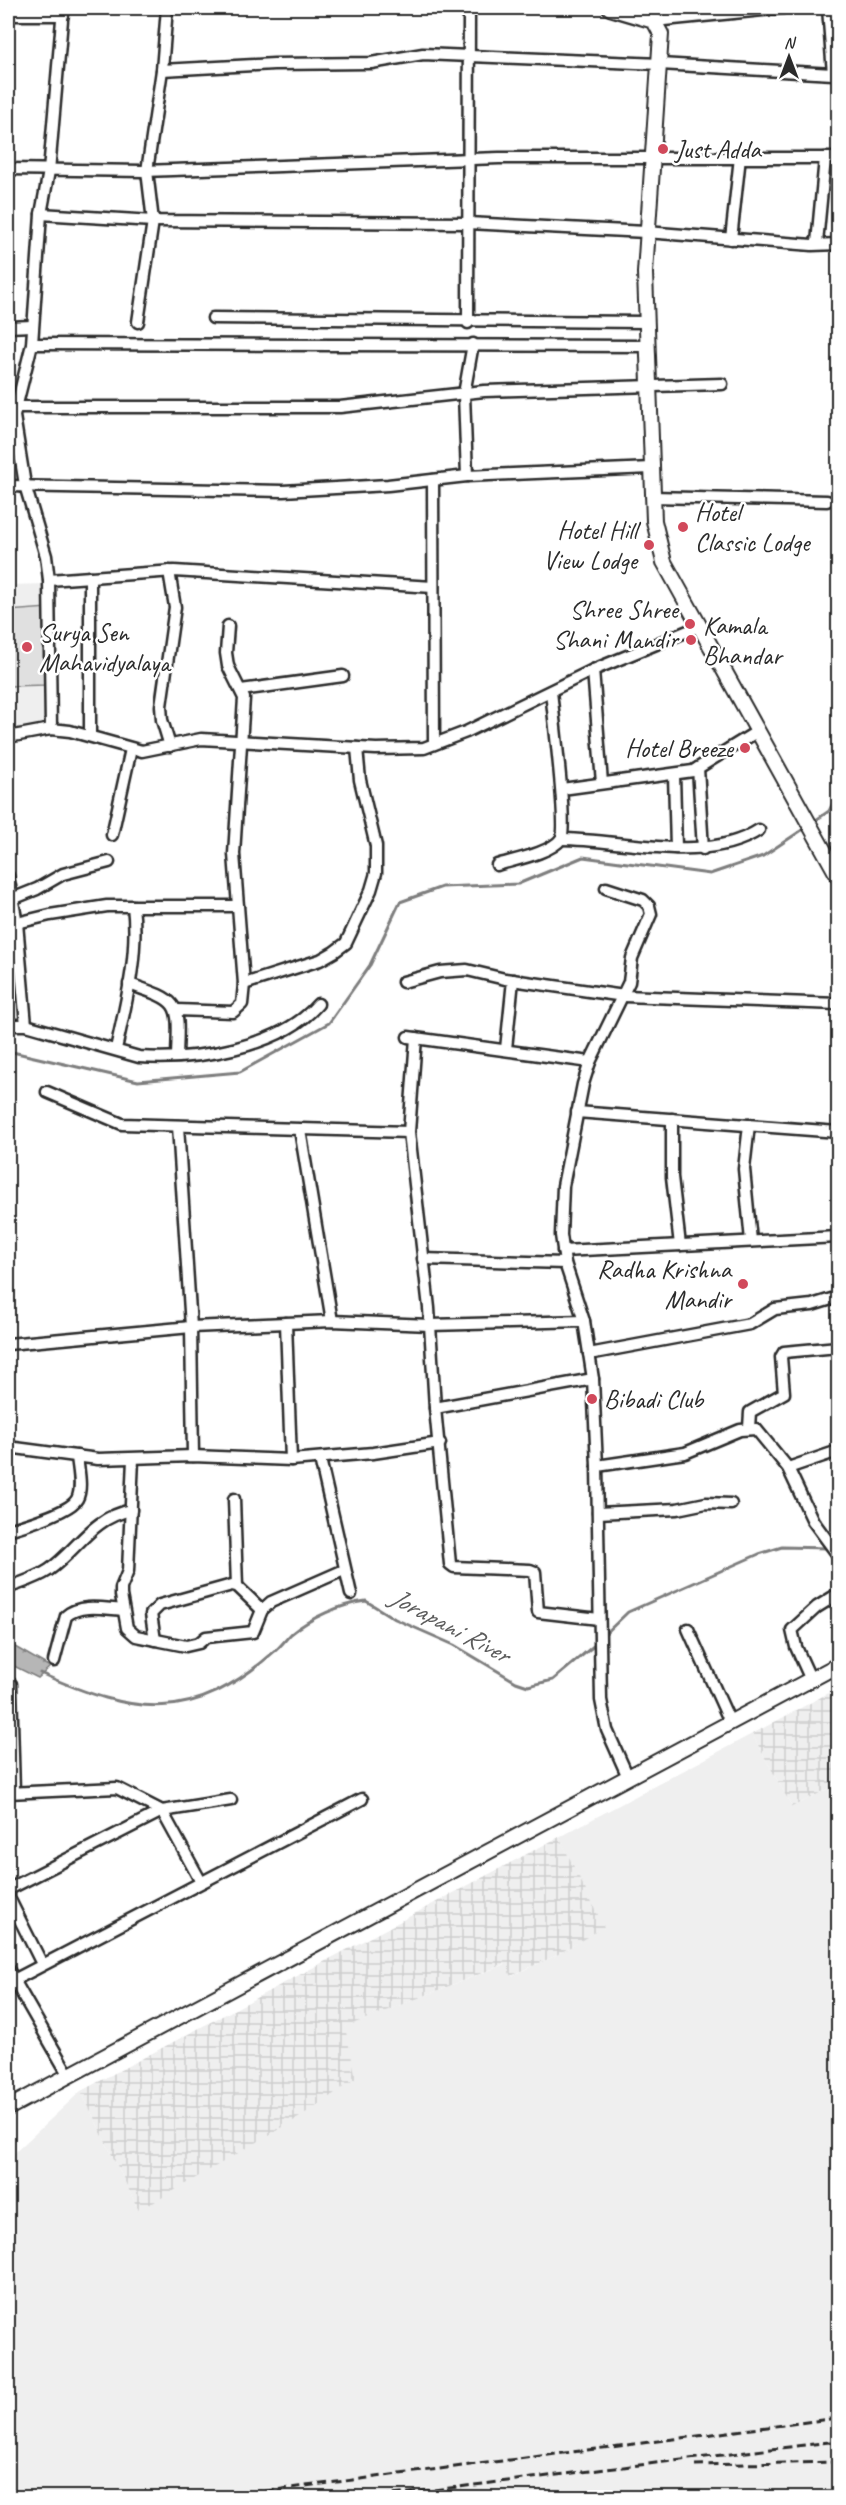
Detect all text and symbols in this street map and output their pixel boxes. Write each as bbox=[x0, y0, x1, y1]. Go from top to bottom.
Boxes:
north arrow bbox=[759, 27, 819, 87]
text: N bbox=[784, 33, 797, 53]
place label: Just Adda bbox=[673, 133, 762, 166]
marker: Just Adda bbox=[656, 142, 670, 156]
place label: Hotel Classic Lodge bbox=[695, 496, 812, 559]
place label: Hotel Hill View Lodge bbox=[543, 514, 642, 577]
marker: Hotel Classic Lodge bbox=[676, 520, 690, 534]
marker: Hotel Hill View Lodge bbox=[642, 538, 656, 552]
place label: Shree Shree Shani Mandir bbox=[553, 593, 681, 656]
place label: Kamala Bhandar bbox=[703, 609, 784, 672]
place label: Surya Sen Mahavidyalaya bbox=[39, 616, 172, 679]
marker: Shree Shree Shani Mandir bbox=[683, 617, 697, 631]
marker: Kamala Bhandar bbox=[684, 633, 698, 647]
marker: Surya Sen Mahavidyalaya bbox=[20, 640, 34, 654]
place label: Hotel Breeze bbox=[625, 732, 735, 765]
marker: Hotel Breeze bbox=[738, 741, 752, 755]
place label: Radha Krishna Mandir bbox=[597, 1253, 734, 1316]
marker: Radha Krishna Mandir bbox=[736, 1277, 750, 1291]
place label: Bibadi Club bbox=[604, 1383, 705, 1416]
marker: Bibadi Club bbox=[585, 1392, 599, 1406]
water label: Jorapani River bbox=[383, 1579, 519, 1673]

